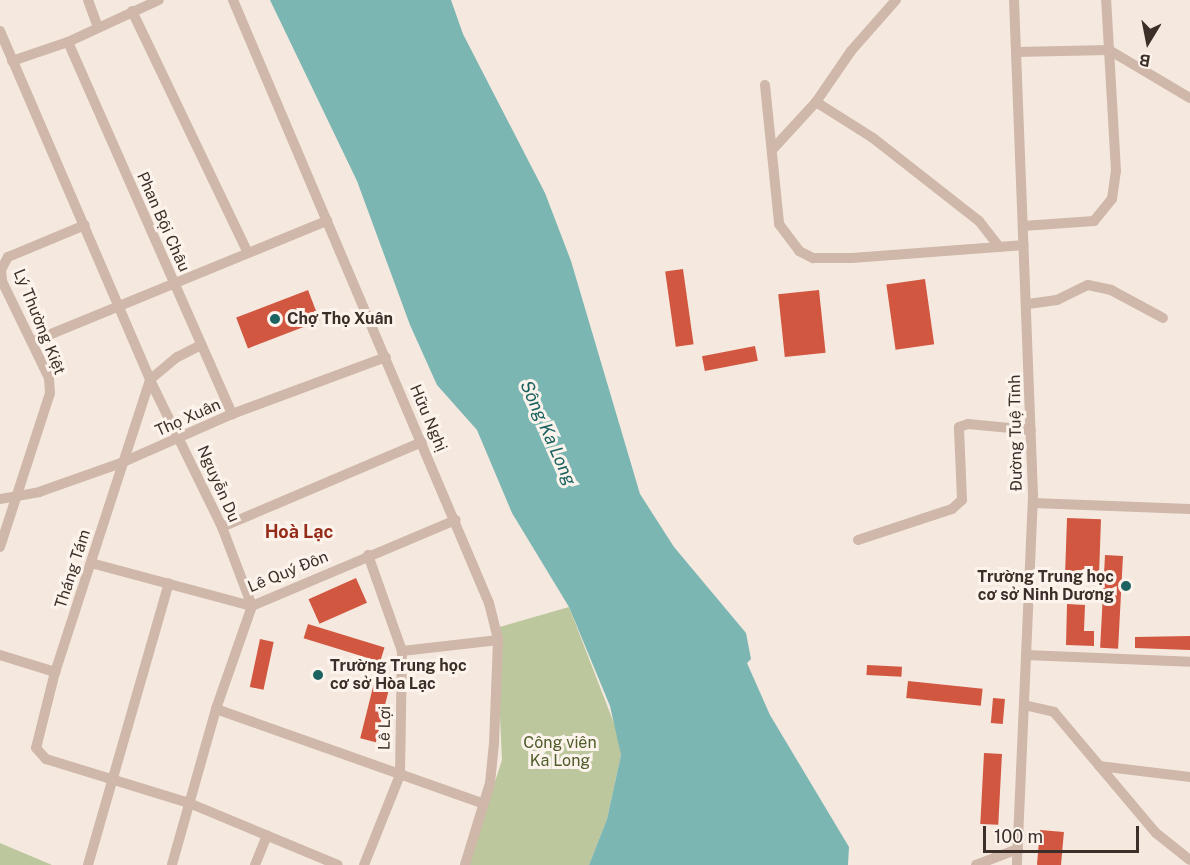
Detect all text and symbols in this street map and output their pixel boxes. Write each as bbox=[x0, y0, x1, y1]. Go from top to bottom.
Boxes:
north arrow bbox=[1118, 12, 1178, 72]
text: B bbox=[1138, 50, 1152, 71]
street label: Phan Bội Châu bbox=[132, 169, 194, 275]
street label: Lý Thường Kiệt bbox=[9, 266, 69, 378]
place label: Chợ Thọ Xuân bbox=[287, 309, 393, 329]
marker: Chợ Thọ Xuân bbox=[268, 312, 282, 326]
street label: Đường Tuệ Tĩnh bbox=[1005, 374, 1027, 492]
water label: Sông Ka Long bbox=[515, 377, 581, 489]
street label: Hữu Nghị bbox=[405, 382, 451, 454]
street label: Thọ Xuân bbox=[152, 395, 224, 441]
street label: Nguyễn Du bbox=[193, 443, 243, 525]
district label: Hoà Lạc bbox=[265, 521, 333, 543]
street label: Tháng Tám bbox=[51, 527, 95, 611]
street label: Lê Quý Đôn bbox=[245, 547, 331, 597]
place label: Trường Trung học cơ sở Ninh Dương bbox=[977, 567, 1114, 605]
marker: Trường Trung học cơ sở Ninh Dương bbox=[1119, 579, 1133, 593]
place label: Trường Trung học cơ sở Hòa Lạc bbox=[330, 656, 467, 694]
marker: Trường Trung học cơ sở Hòa Lạc bbox=[311, 668, 325, 682]
street label: Lê Lợi bbox=[375, 706, 395, 750]
park label: Công viên Ka Long bbox=[523, 733, 597, 771]
scale bar bbox=[986, 814, 1142, 852]
text: 100 m bbox=[994, 826, 1043, 847]

